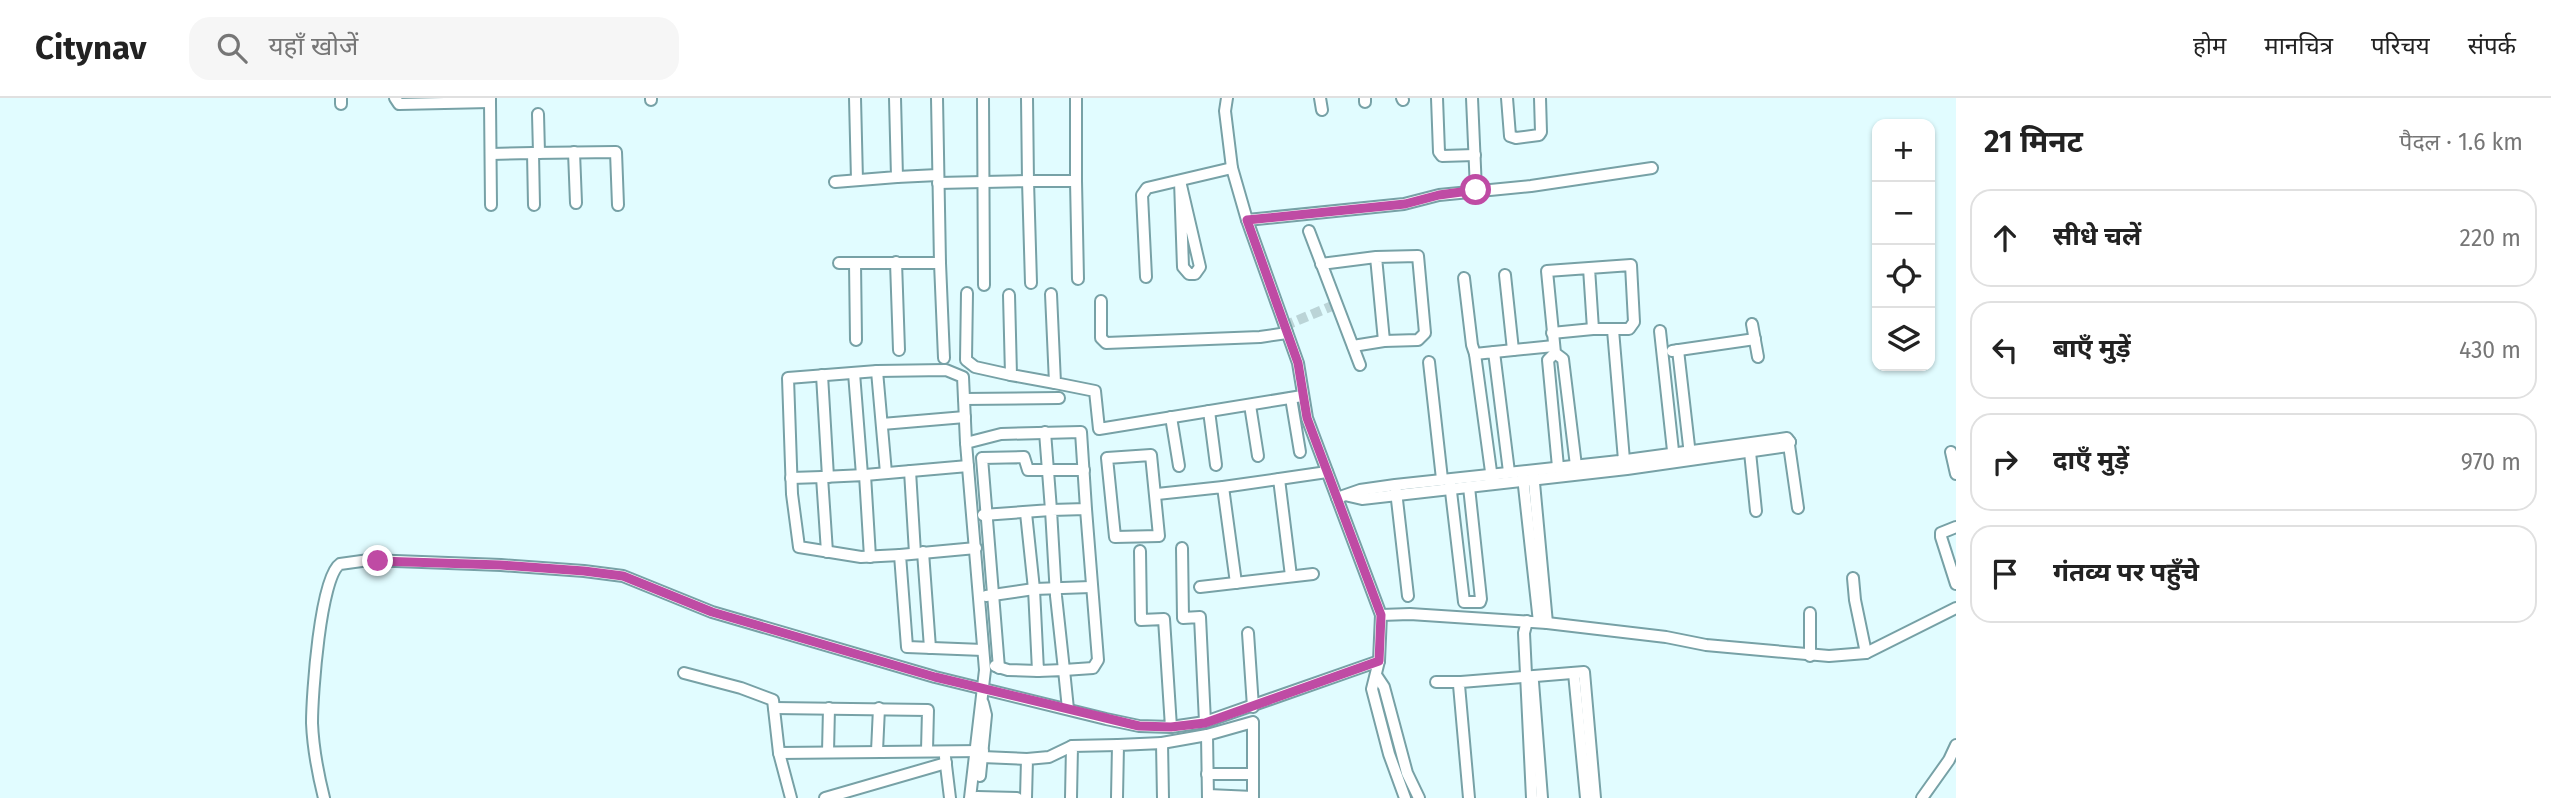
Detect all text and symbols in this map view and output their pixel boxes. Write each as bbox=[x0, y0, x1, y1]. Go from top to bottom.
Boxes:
search box bbox=[189, 17, 679, 80]
text: Citynav bbox=[35, 28, 147, 68]
icon: search bbox=[213, 29, 251, 67]
text: यहाँ खोजें bbox=[269, 31, 358, 62]
text: होम bbox=[2193, 32, 2226, 60]
text: मानचित्र bbox=[2264, 32, 2333, 60]
text: परिचय bbox=[2371, 32, 2430, 60]
text: संपर्क bbox=[2468, 32, 2516, 60]
map controls bbox=[1872, 119, 1935, 371]
button: + bbox=[1872, 119, 1935, 182]
text: 21 मिनट bbox=[1984, 124, 2083, 160]
text: पैदल · 1.6 km bbox=[2399, 128, 2523, 156]
route start bbox=[1460, 174, 1491, 205]
button: − bbox=[1872, 182, 1935, 245]
icon: ahead bbox=[1986, 219, 2024, 257]
text: सीधे चलें bbox=[2053, 221, 2141, 252]
text: 220 m bbox=[2460, 224, 2521, 252]
button: locate bbox=[1872, 245, 1935, 308]
button: layers bbox=[1872, 308, 1935, 371]
icon: left bbox=[1986, 331, 2024, 369]
text: बाएँ मुड़ें bbox=[2053, 333, 2130, 364]
text: 430 m bbox=[2459, 336, 2521, 364]
icon: right bbox=[1986, 443, 2024, 481]
text: दाएँ मुड़ें bbox=[2053, 445, 2129, 476]
text: 970 m bbox=[2461, 448, 2521, 476]
route end bbox=[362, 545, 393, 576]
icon: arrive bbox=[1986, 555, 2024, 593]
text: गंतव्य पर पहुँचे bbox=[2053, 557, 2199, 588]

